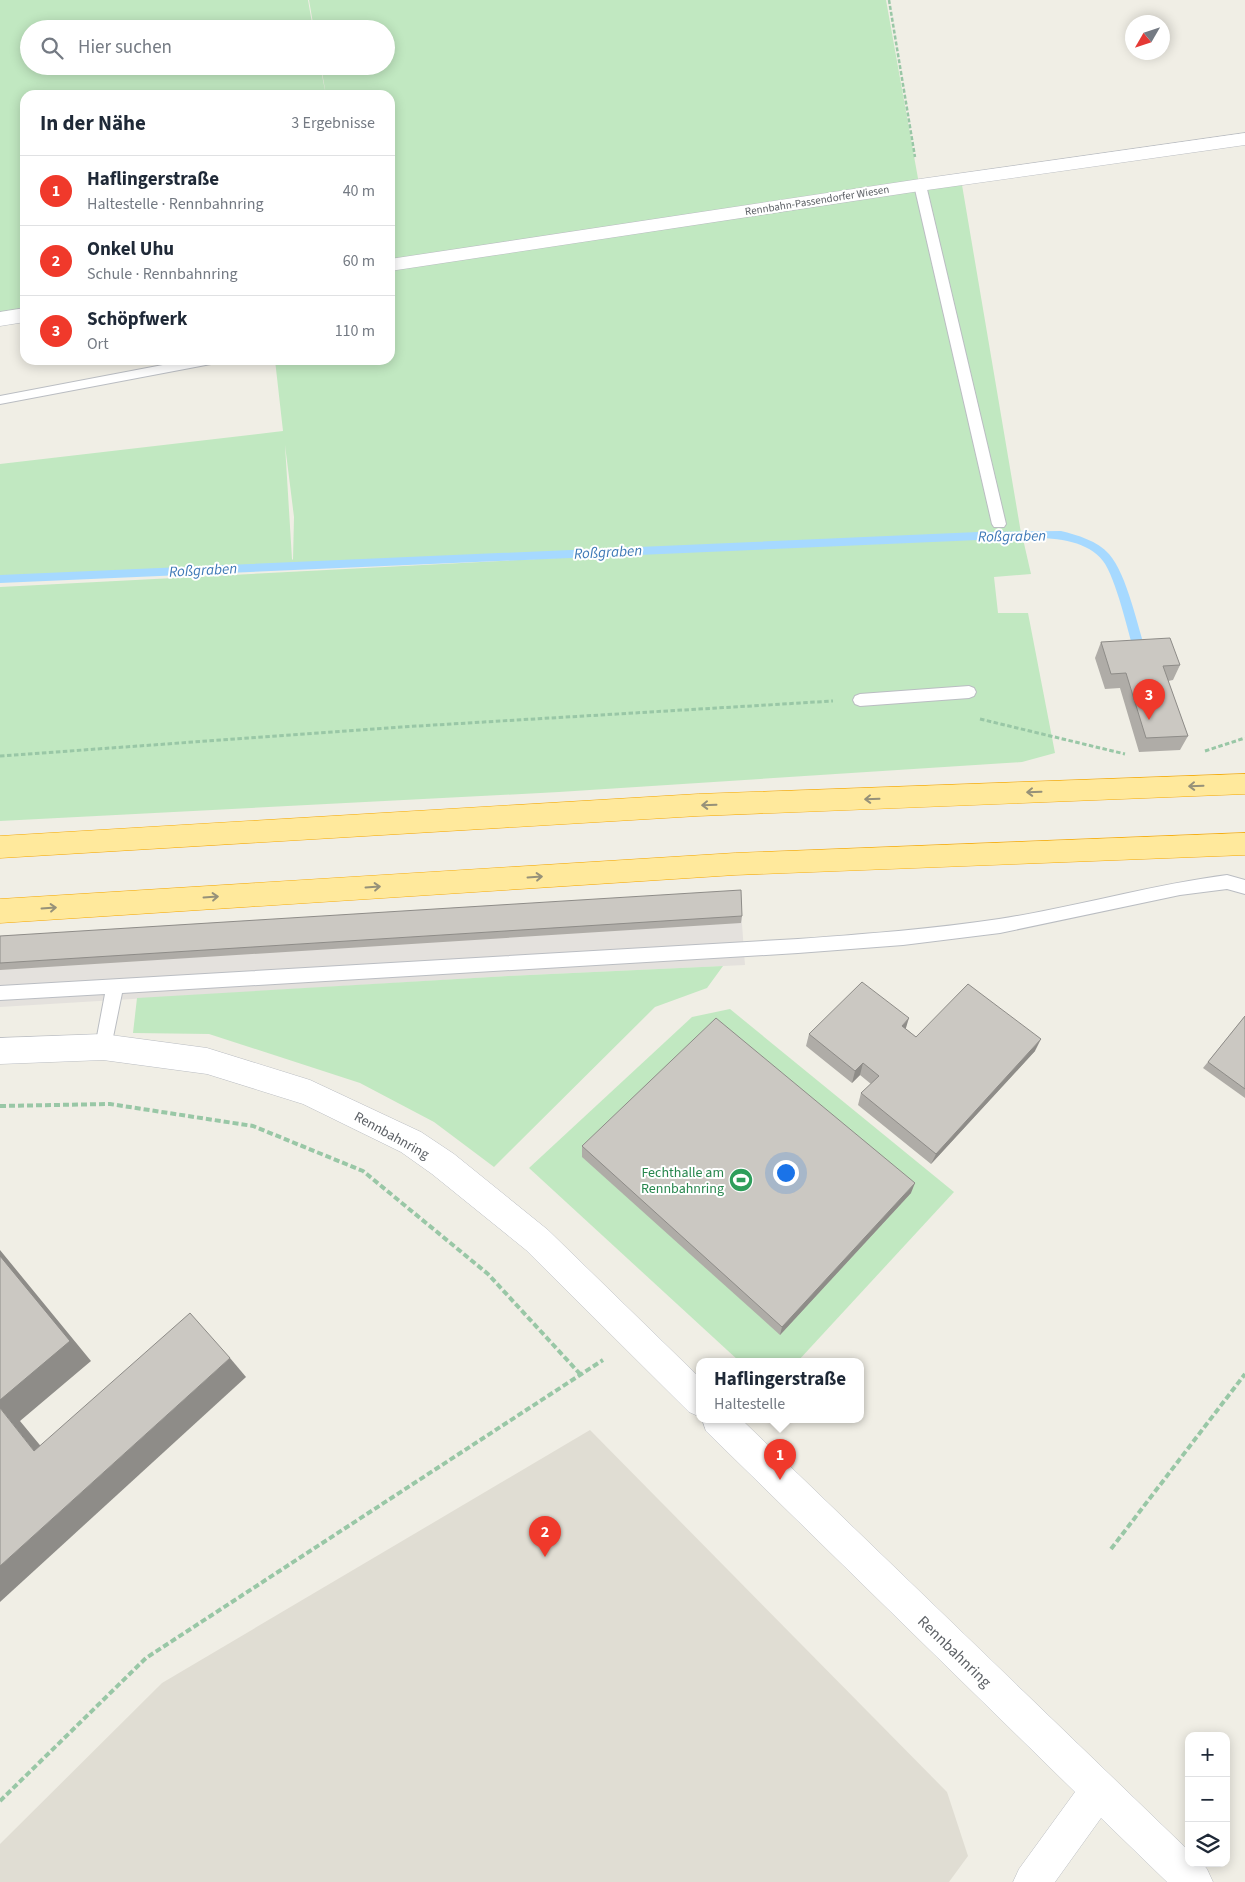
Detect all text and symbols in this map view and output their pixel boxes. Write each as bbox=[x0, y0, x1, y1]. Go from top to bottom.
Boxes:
north arrow bbox=[1125, 15, 1170, 60]
search box bbox=[20, 20, 395, 75]
icon: search bbox=[38, 34, 66, 62]
text: Hier suchen bbox=[78, 34, 172, 61]
text: In der Nähe bbox=[40, 108, 146, 138]
text: 3 Ergebnisse bbox=[291, 112, 375, 134]
text: Haflingerstraße bbox=[87, 166, 219, 193]
text: 1 bbox=[52, 180, 60, 202]
text: 40 m bbox=[343, 180, 375, 202]
street label: Rennbahn-Passendorfer Wiesen bbox=[744, 182, 890, 219]
text: Haltestelle · Rennbahnring bbox=[87, 193, 264, 215]
text: Onkel Uhu bbox=[87, 236, 174, 263]
text: 2 bbox=[52, 250, 60, 272]
text: 60 m bbox=[343, 250, 375, 272]
text: Schule · Rennbahnring bbox=[87, 263, 237, 285]
text: Schöpfwerk bbox=[87, 306, 188, 333]
text: 3 bbox=[52, 320, 60, 342]
text: 110 m bbox=[335, 320, 375, 342]
text: Ort bbox=[87, 333, 109, 355]
water label: Roßgraben bbox=[978, 525, 1046, 548]
water label: Roßgraben bbox=[573, 540, 643, 565]
water label: Roßgraben bbox=[168, 558, 238, 583]
pin: 3 bbox=[1133, 679, 1165, 720]
one-way arrow bbox=[1189, 782, 1205, 791]
one-way arrow bbox=[1026, 788, 1042, 797]
one-way arrow bbox=[864, 794, 880, 803]
one-way arrow bbox=[701, 800, 718, 810]
one-way arrow bbox=[527, 872, 543, 881]
one-way arrow bbox=[365, 883, 381, 892]
one-way arrow bbox=[203, 893, 219, 902]
one-way arrow bbox=[40, 903, 56, 912]
street label: Rennbahnring bbox=[350, 1107, 433, 1165]
your location bbox=[773, 1160, 799, 1186]
place label: Fechthalle am Rennbahnring bbox=[641, 1163, 724, 1199]
sports icon: Fechthalle am Rennbahnring bbox=[728, 1167, 754, 1193]
popup bbox=[696, 1358, 864, 1423]
text: Haflingerstraße bbox=[714, 1366, 846, 1393]
text: Haltestelle bbox=[714, 1393, 785, 1415]
pin: 1 bbox=[764, 1439, 796, 1480]
pin: 2 bbox=[529, 1516, 561, 1557]
street label: Rennbahnring bbox=[913, 1611, 996, 1693]
map controls bbox=[1185, 1732, 1230, 1867]
button: + bbox=[1185, 1732, 1230, 1777]
button: − bbox=[1185, 1777, 1230, 1822]
button: layers bbox=[1185, 1822, 1230, 1867]

